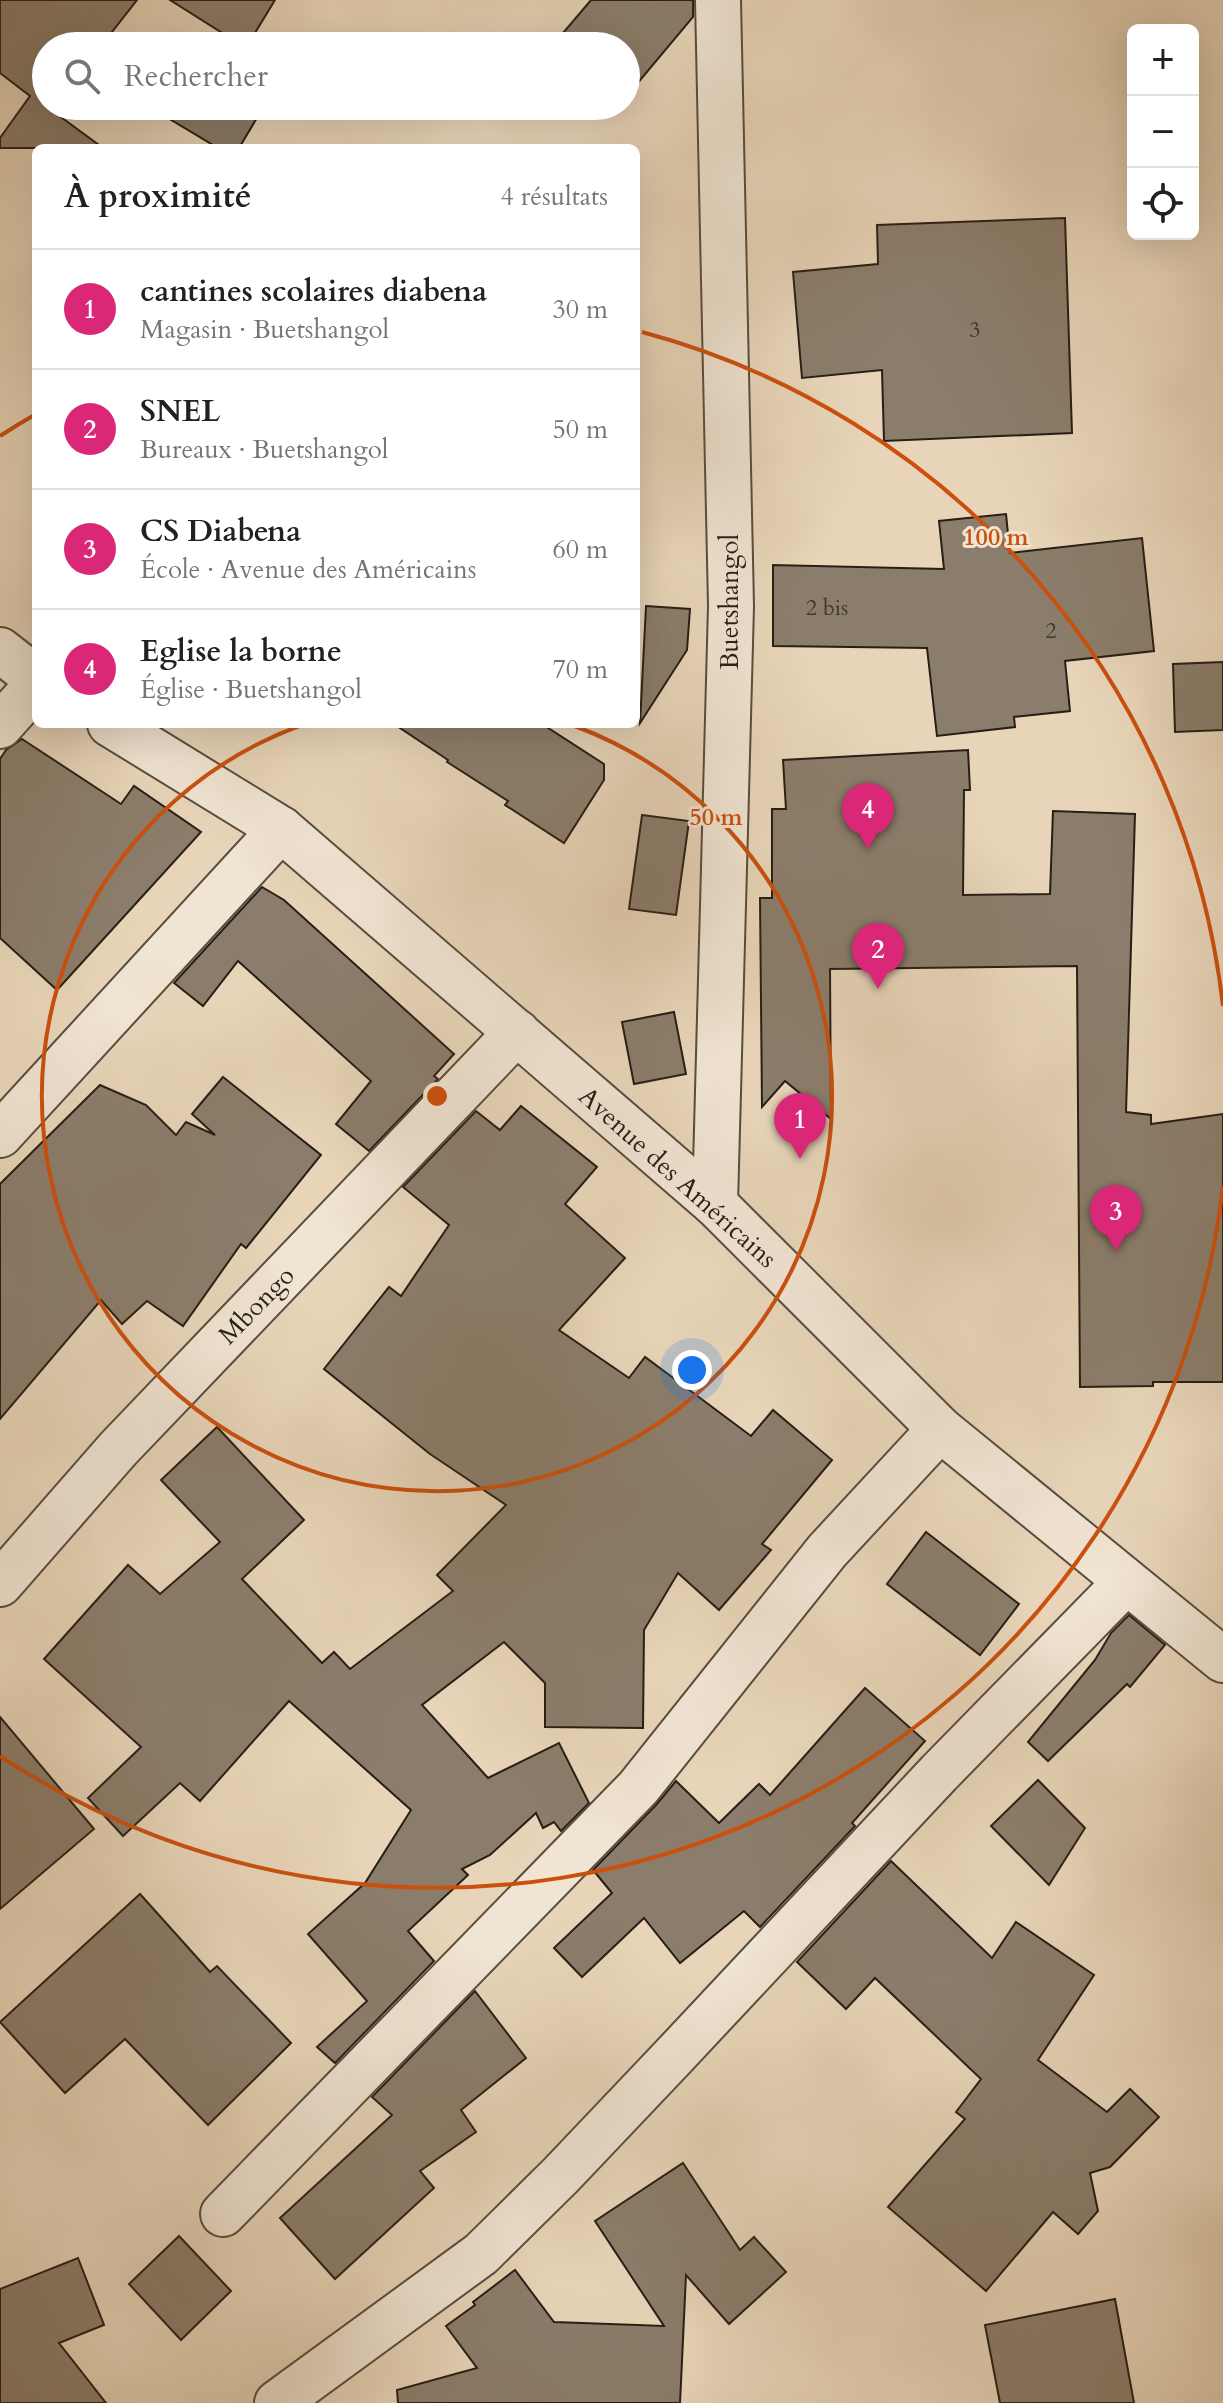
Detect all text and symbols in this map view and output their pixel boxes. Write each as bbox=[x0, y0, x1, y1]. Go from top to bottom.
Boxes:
map controls bbox=[1127, 24, 1199, 240]
button: + bbox=[1127, 24, 1199, 96]
search box bbox=[32, 32, 640, 120]
icon: search bbox=[60, 54, 104, 98]
text: Rechercher bbox=[124, 56, 268, 97]
button: − bbox=[1127, 96, 1199, 168]
button: locate bbox=[1127, 168, 1199, 240]
text: À proximité bbox=[64, 173, 251, 219]
text: 4 résultats bbox=[500, 179, 608, 214]
text: cantines scolaires diabena bbox=[140, 271, 487, 312]
text: 1 bbox=[83, 292, 97, 327]
text: 30 m bbox=[552, 292, 608, 327]
text: Magasin · Buetshangol bbox=[140, 312, 389, 347]
house number: 3 bbox=[969, 315, 981, 345]
text: SNEL bbox=[140, 391, 220, 432]
text: 2 bbox=[83, 412, 97, 447]
text: 50 m bbox=[552, 412, 608, 447]
text: Bureaux · Buetshangol bbox=[140, 432, 388, 467]
text: CS Diabena bbox=[140, 511, 301, 552]
text: 100 m bbox=[963, 521, 1030, 554]
text: 3 bbox=[83, 532, 97, 567]
text: 60 m bbox=[552, 532, 608, 567]
street label: Buetshangol bbox=[712, 534, 747, 670]
text: École · Avenue des Américains bbox=[140, 552, 477, 587]
house number: 2 bis bbox=[806, 593, 848, 623]
house number: 2 bbox=[1045, 616, 1057, 646]
text: Eglise la borne bbox=[140, 631, 342, 672]
text: 4 bbox=[83, 652, 97, 687]
text: 70 m bbox=[552, 652, 608, 687]
text: Église · Buetshangol bbox=[140, 672, 362, 707]
pin: 4 bbox=[842, 783, 894, 849]
text: 50 m bbox=[689, 801, 743, 834]
pin: 2 bbox=[852, 923, 904, 989]
street label: Avenue des Américains bbox=[571, 1079, 784, 1276]
centre of rings bbox=[423, 1082, 451, 1110]
pin: 1 bbox=[774, 1093, 826, 1159]
pin: 3 bbox=[1090, 1185, 1142, 1251]
street label: Mbongo bbox=[210, 1259, 302, 1352]
your location bbox=[672, 1350, 712, 1390]

